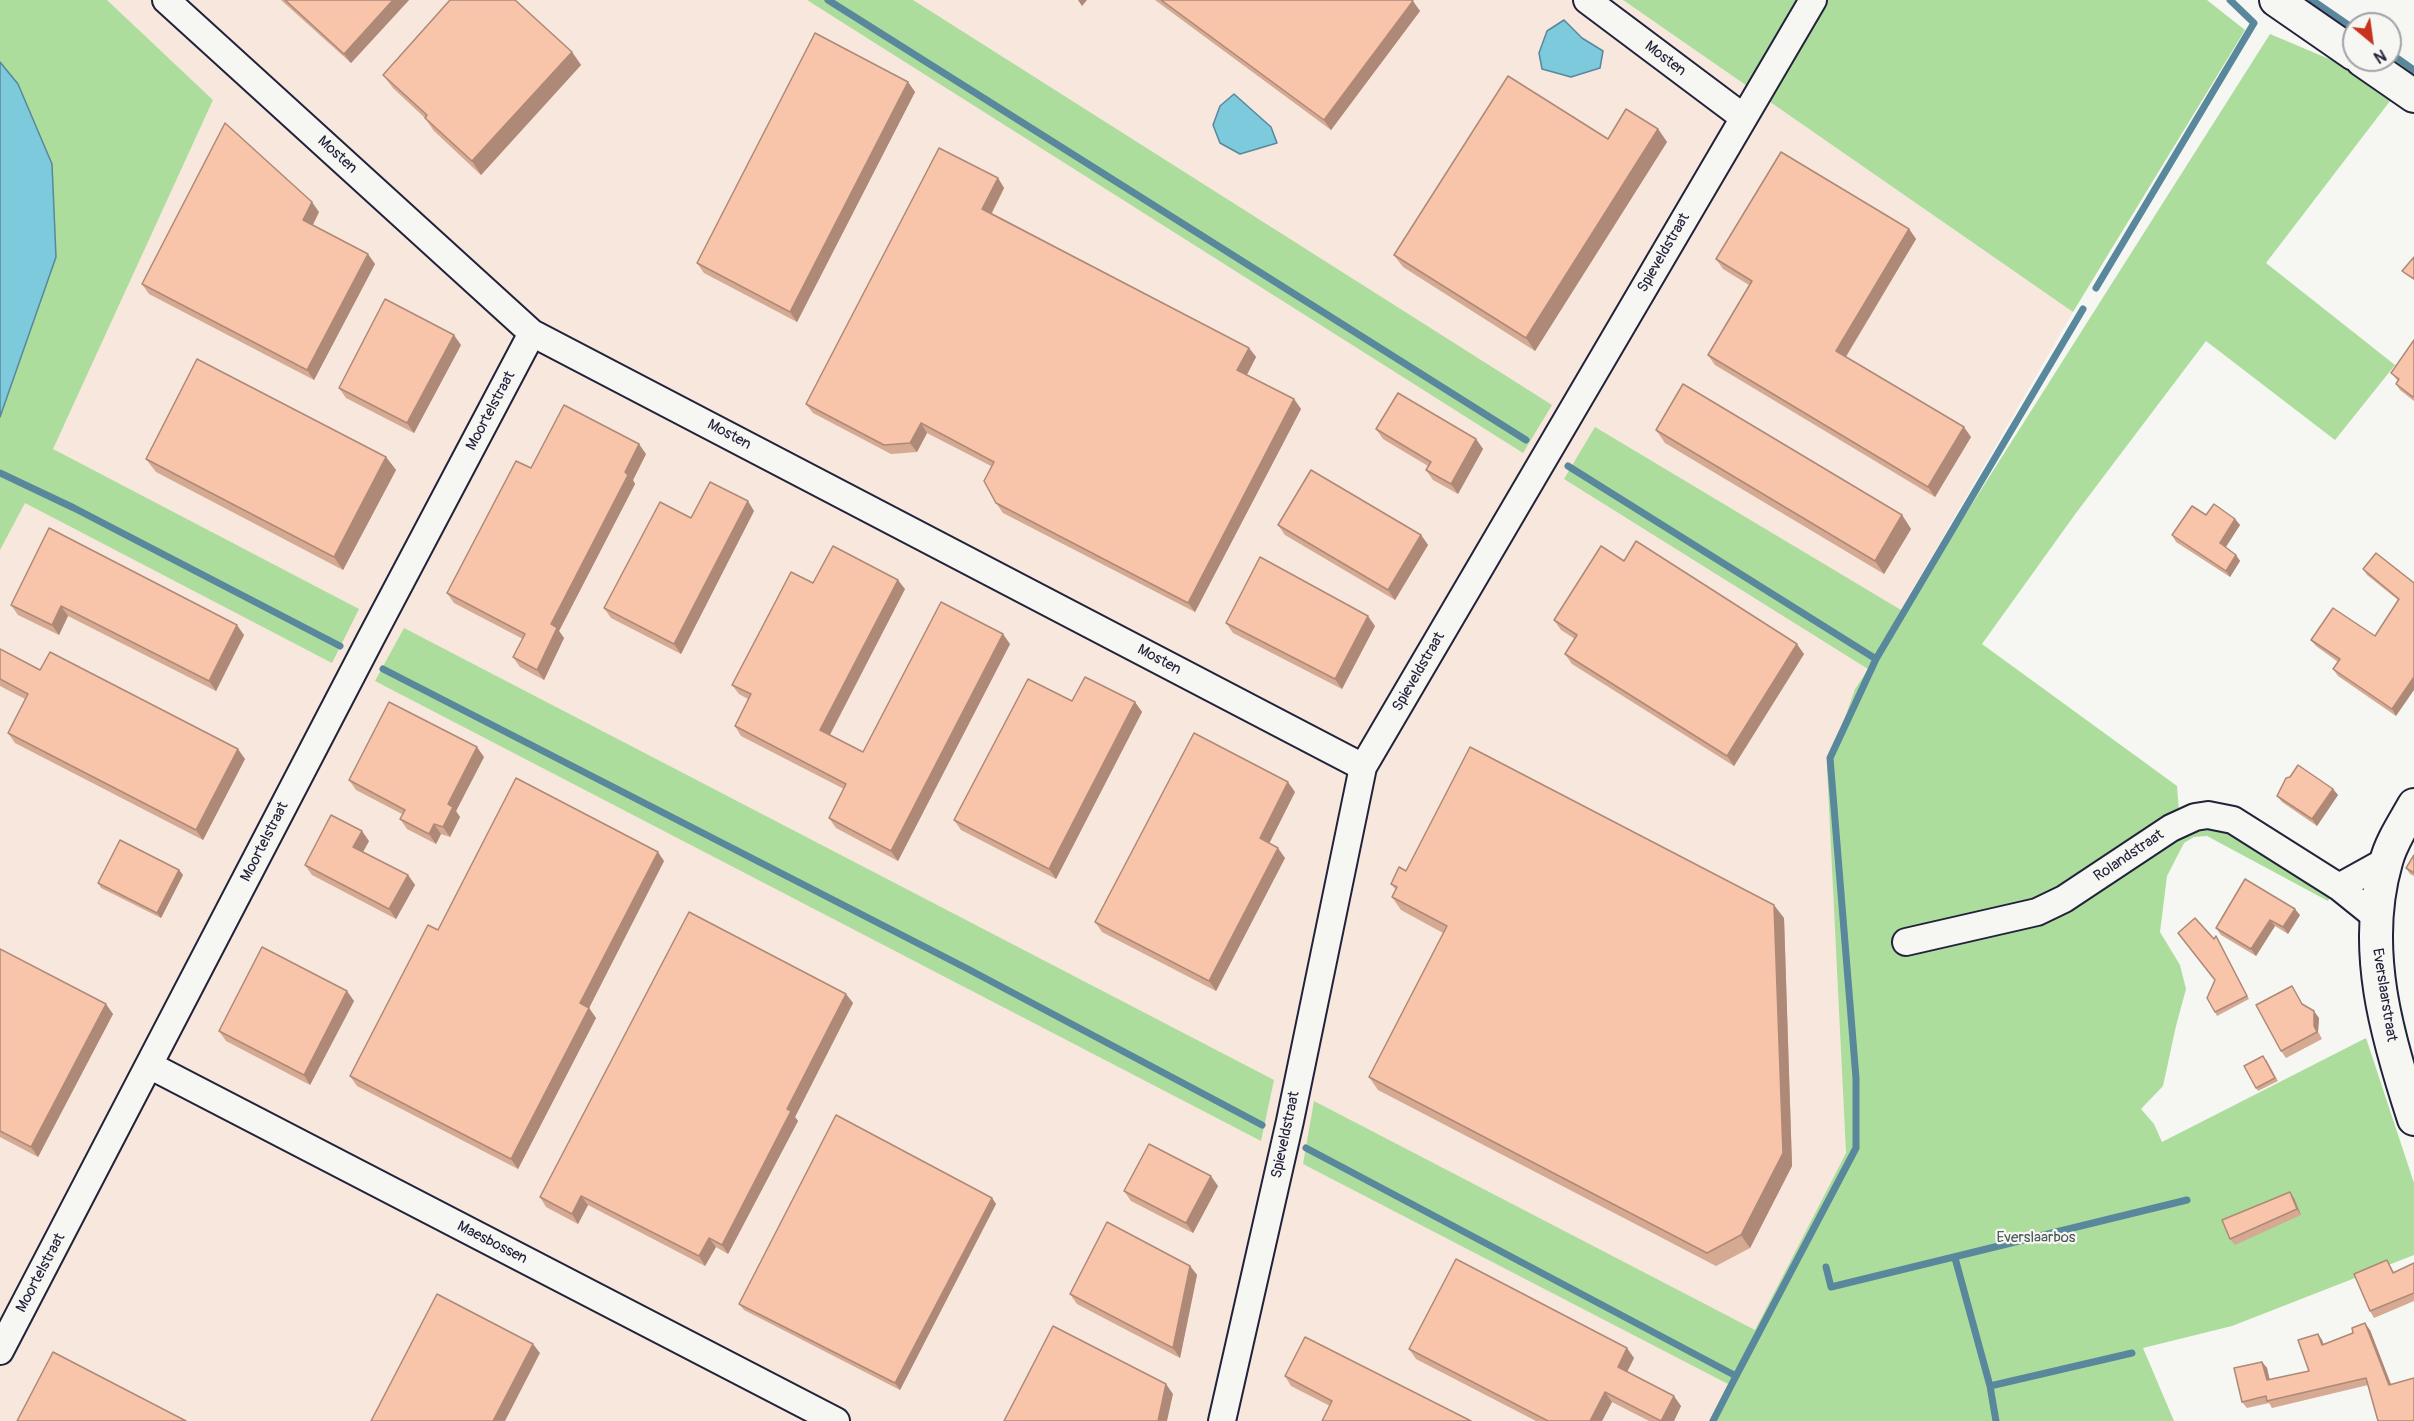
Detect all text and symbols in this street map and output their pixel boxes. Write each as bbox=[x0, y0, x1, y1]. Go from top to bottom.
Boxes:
north arrow bbox=[2342, 12, 2402, 72]
street label: Mosten bbox=[1641, 38, 1689, 80]
text: N bbox=[2370, 45, 2389, 67]
street label: Mosten bbox=[313, 133, 361, 177]
street label: Spieveldstraat bbox=[1634, 210, 1694, 296]
street label: Moortelstraat bbox=[463, 368, 519, 454]
street label: Mosten bbox=[704, 416, 754, 454]
street label: Spieveldstraat bbox=[1389, 629, 1449, 715]
street label: Mosten bbox=[1134, 641, 1184, 679]
street label: Moortelstraat bbox=[237, 799, 293, 885]
street label: Rolandstraat bbox=[2091, 826, 2167, 886]
street label: Everslaarstraat bbox=[2368, 947, 2400, 1043]
street label: Spieveldstraat bbox=[1268, 1090, 1304, 1180]
street label: Maesbossen bbox=[454, 1218, 530, 1268]
park label: Everslaarbos bbox=[1996, 1229, 2076, 1247]
street label: Moortelstraat bbox=[13, 1230, 69, 1316]

